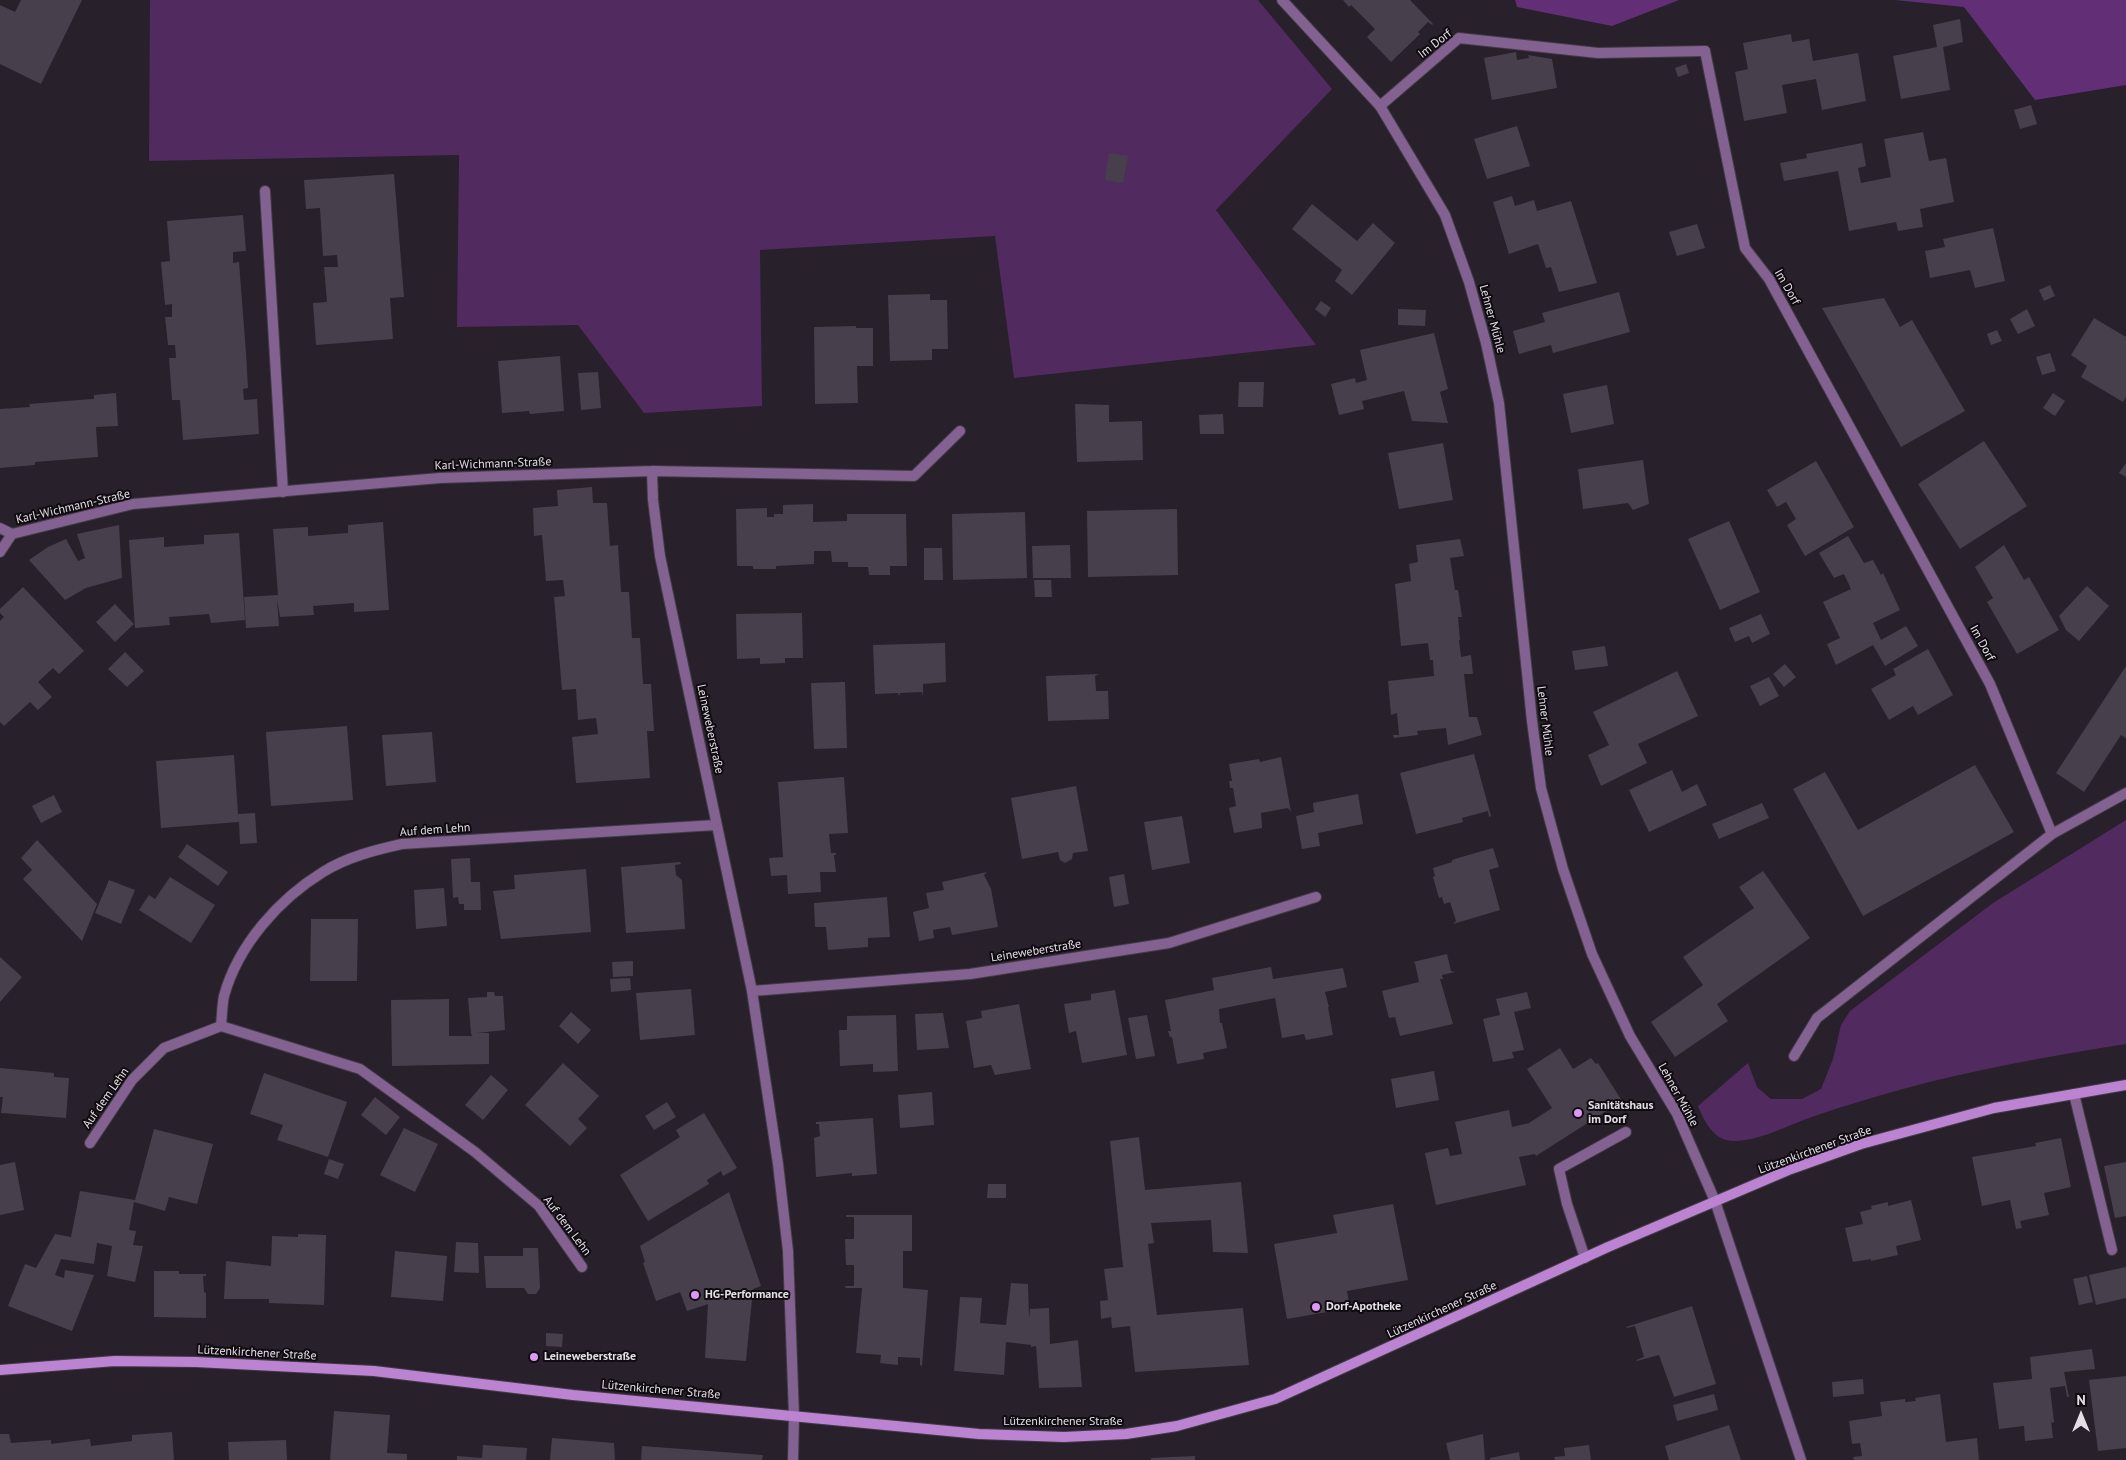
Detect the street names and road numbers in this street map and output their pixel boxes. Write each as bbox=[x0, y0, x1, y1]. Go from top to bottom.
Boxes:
street label: Im Dorf bbox=[1415, 26, 1455, 62]
street label: Im Dorf bbox=[1771, 267, 1803, 307]
street label: Lehner Mühle bbox=[1476, 283, 1508, 355]
street label: Karl-Wichmann-Straße bbox=[434, 455, 552, 473]
street label: Karl-Wichmann-Straße bbox=[14, 487, 132, 527]
street label: Im Dorf bbox=[1966, 623, 1998, 663]
street label: Leineweberstraße bbox=[693, 683, 727, 775]
street label: Lehner Mühle bbox=[1534, 685, 1556, 757]
street label: Auf dem Lehn bbox=[399, 820, 471, 840]
street label: Leineweberstraße bbox=[990, 937, 1082, 965]
street label: Lehner Mühle bbox=[1655, 1061, 1701, 1129]
street label: Auf dem Lehn bbox=[80, 1065, 132, 1131]
street label: Lützenkirchener Straße bbox=[1756, 1123, 1874, 1177]
street label: Auf dem Lehn bbox=[540, 1193, 594, 1259]
street label: Lützenkirchener Straße bbox=[1385, 1278, 1499, 1342]
street label: Lützenkirchener Straße bbox=[197, 1343, 317, 1363]
street label: Lützenkirchener Straße bbox=[601, 1378, 721, 1402]
street label: Lützenkirchener Straße bbox=[1003, 1415, 1123, 1429]

